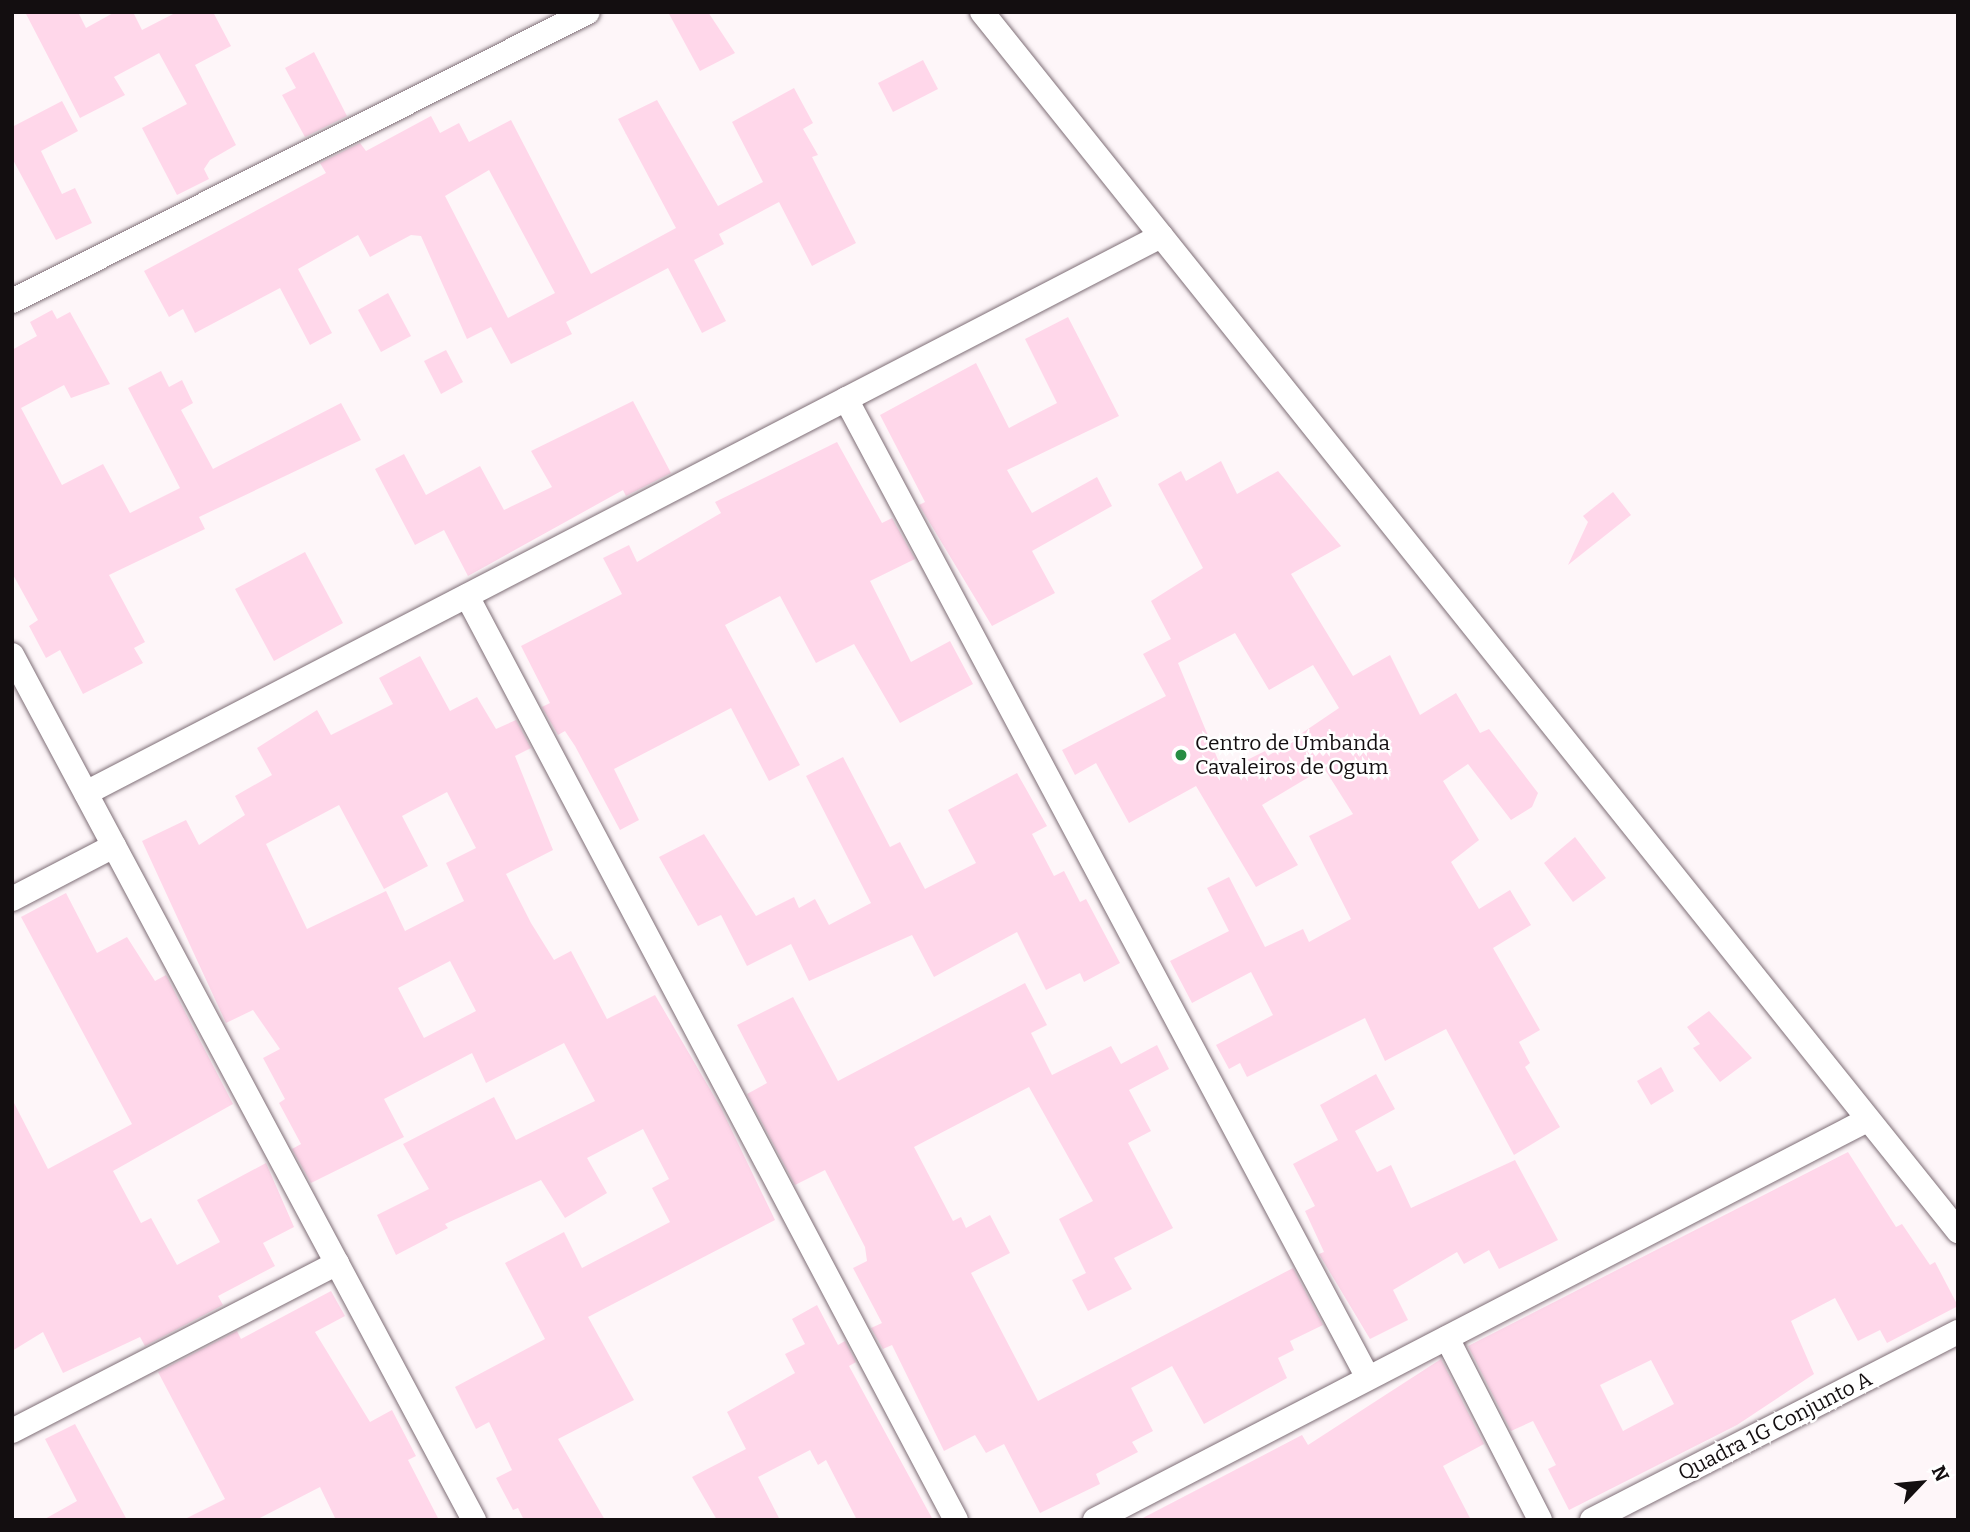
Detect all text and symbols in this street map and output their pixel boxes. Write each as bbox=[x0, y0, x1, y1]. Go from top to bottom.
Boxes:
place label: Centro de Umbanda Cavaleiros de Ogum bbox=[1195, 730, 1390, 780]
marker: Centro de Umbanda Cavaleiros de Ogum bbox=[1173, 747, 1189, 763]
street label: Quadra 1G Conjunto A bbox=[1674, 1366, 1876, 1486]
north arrow bbox=[1886, 1448, 1956, 1518]
text: N bbox=[1927, 1462, 1954, 1485]

